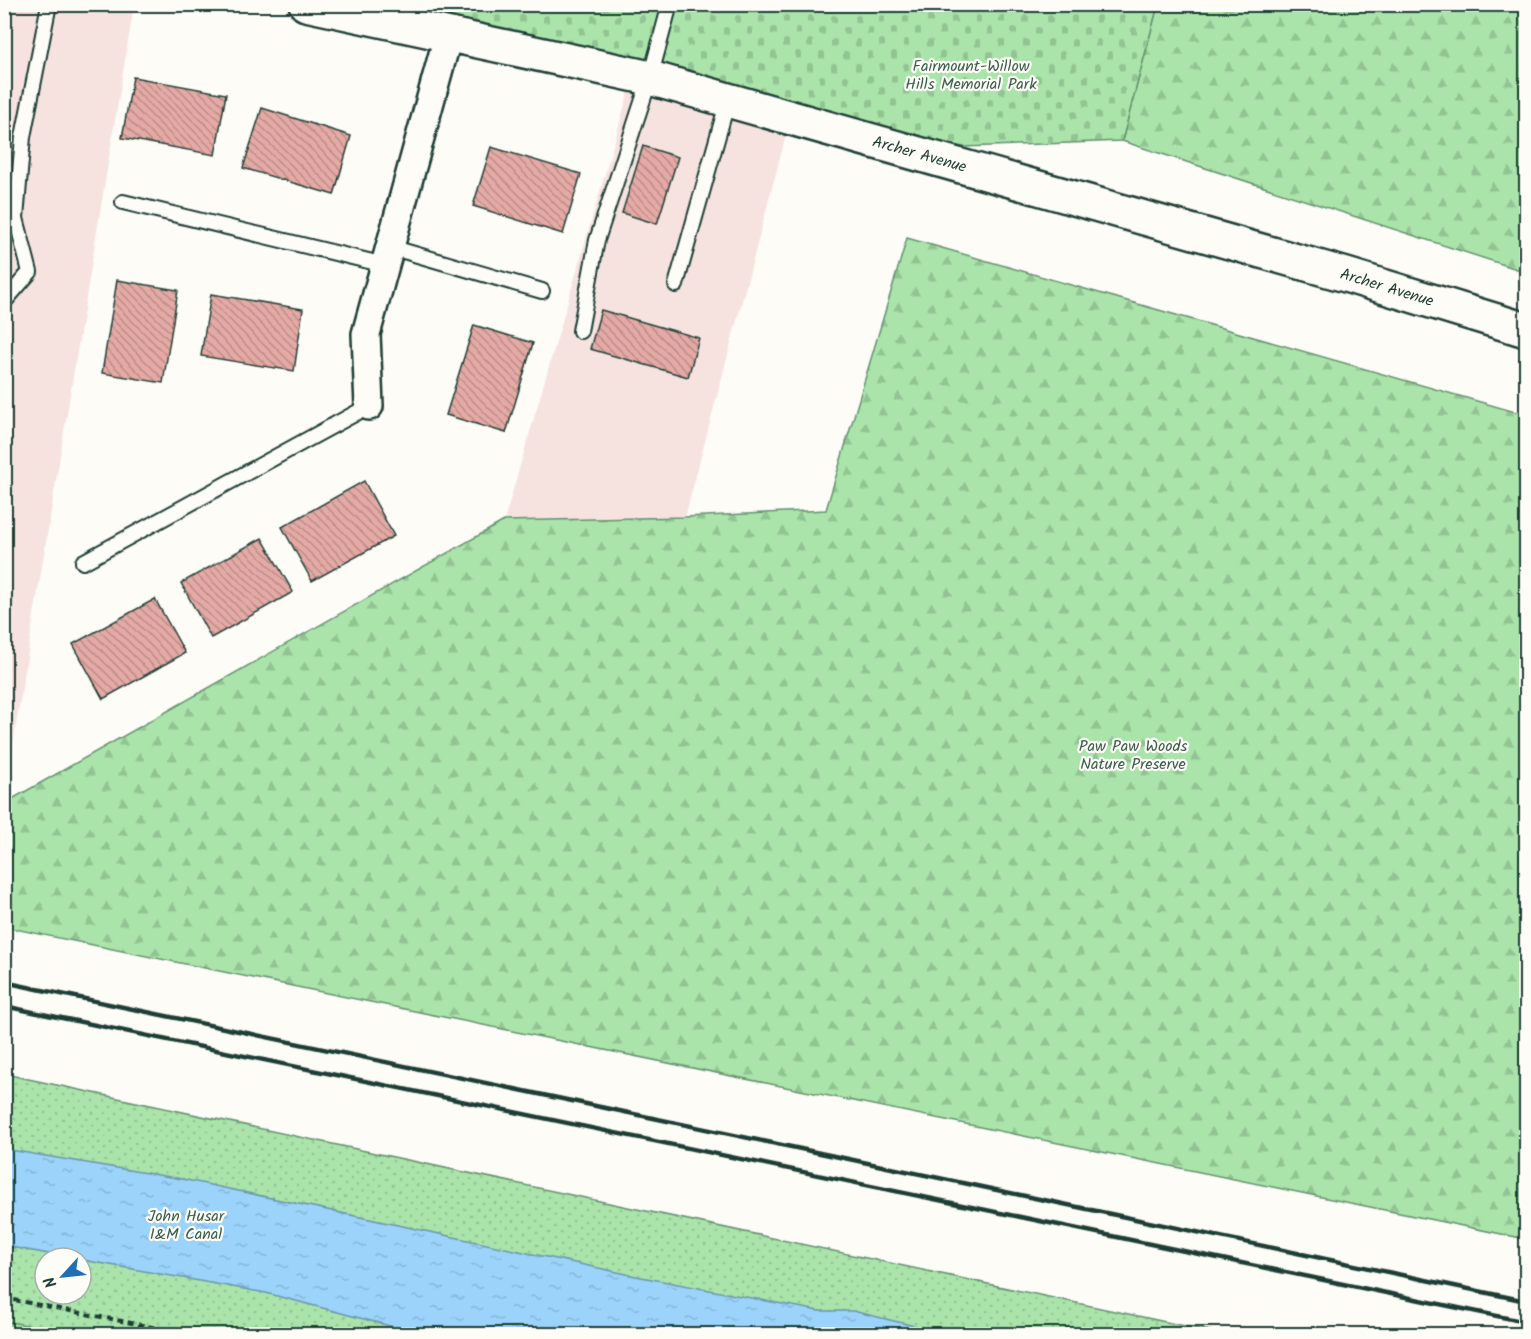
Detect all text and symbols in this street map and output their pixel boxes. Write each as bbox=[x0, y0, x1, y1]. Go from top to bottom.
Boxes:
park label: Fairmount-Willow Hills Memorial Park bbox=[905, 54, 1037, 97]
street label: Archer Avenue bbox=[870, 129, 970, 180]
street label: Archer Avenue bbox=[1337, 261, 1437, 314]
park label: Paw Paw Woods Nature Preserve bbox=[1079, 734, 1187, 777]
park label: John Husar I&M Canal bbox=[148, 1204, 226, 1247]
north arrow bbox=[33, 1246, 93, 1306]
text: N bbox=[38, 1272, 64, 1292]

